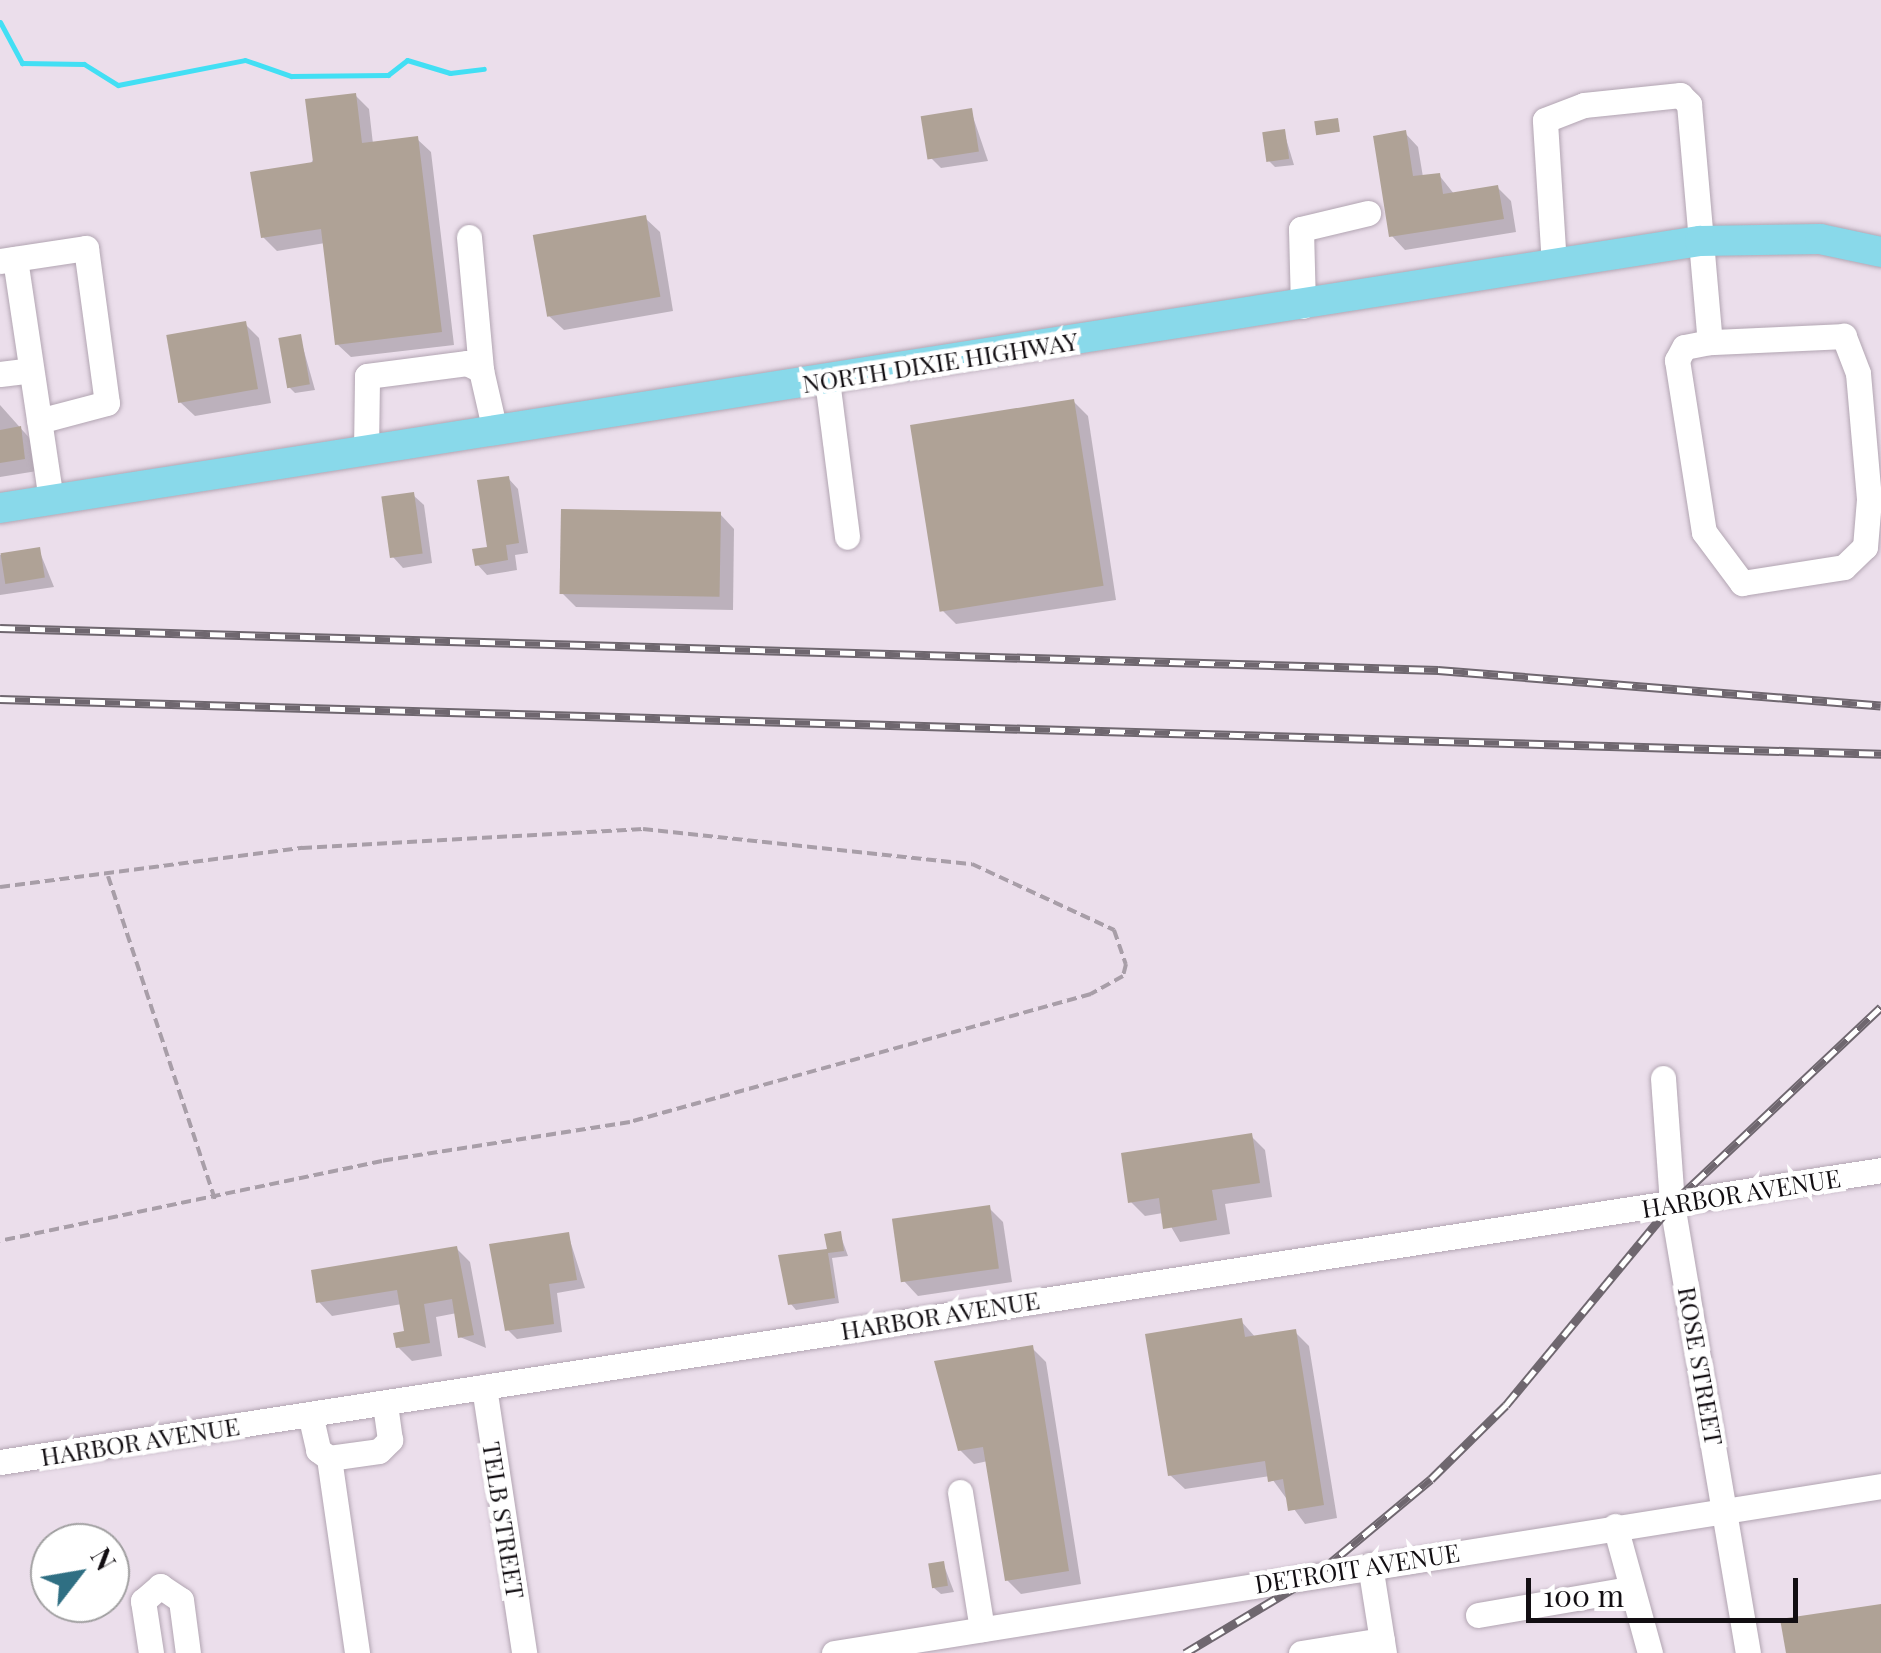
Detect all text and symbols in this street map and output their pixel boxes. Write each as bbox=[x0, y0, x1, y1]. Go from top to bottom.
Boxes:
street label: NORTH DIXIE HIGHWAY bbox=[800, 325, 1080, 399]
street label: HARBOR AVENUE bbox=[1639, 1162, 1843, 1224]
street label: HARBOR AVENUE bbox=[838, 1284, 1042, 1346]
street label: ROSE STREET bbox=[1672, 1284, 1730, 1448]
street label: HARBOR AVENUE bbox=[38, 1410, 242, 1472]
street label: TELB STREET bbox=[477, 1439, 531, 1601]
north arrow bbox=[30, 1523, 130, 1623]
street label: DETROIT AVENUE bbox=[1252, 1537, 1462, 1599]
text: N bbox=[83, 1540, 125, 1577]
scale bar bbox=[1531, 1558, 1804, 1620]
text: 100 m bbox=[1543, 1575, 1624, 1615]

